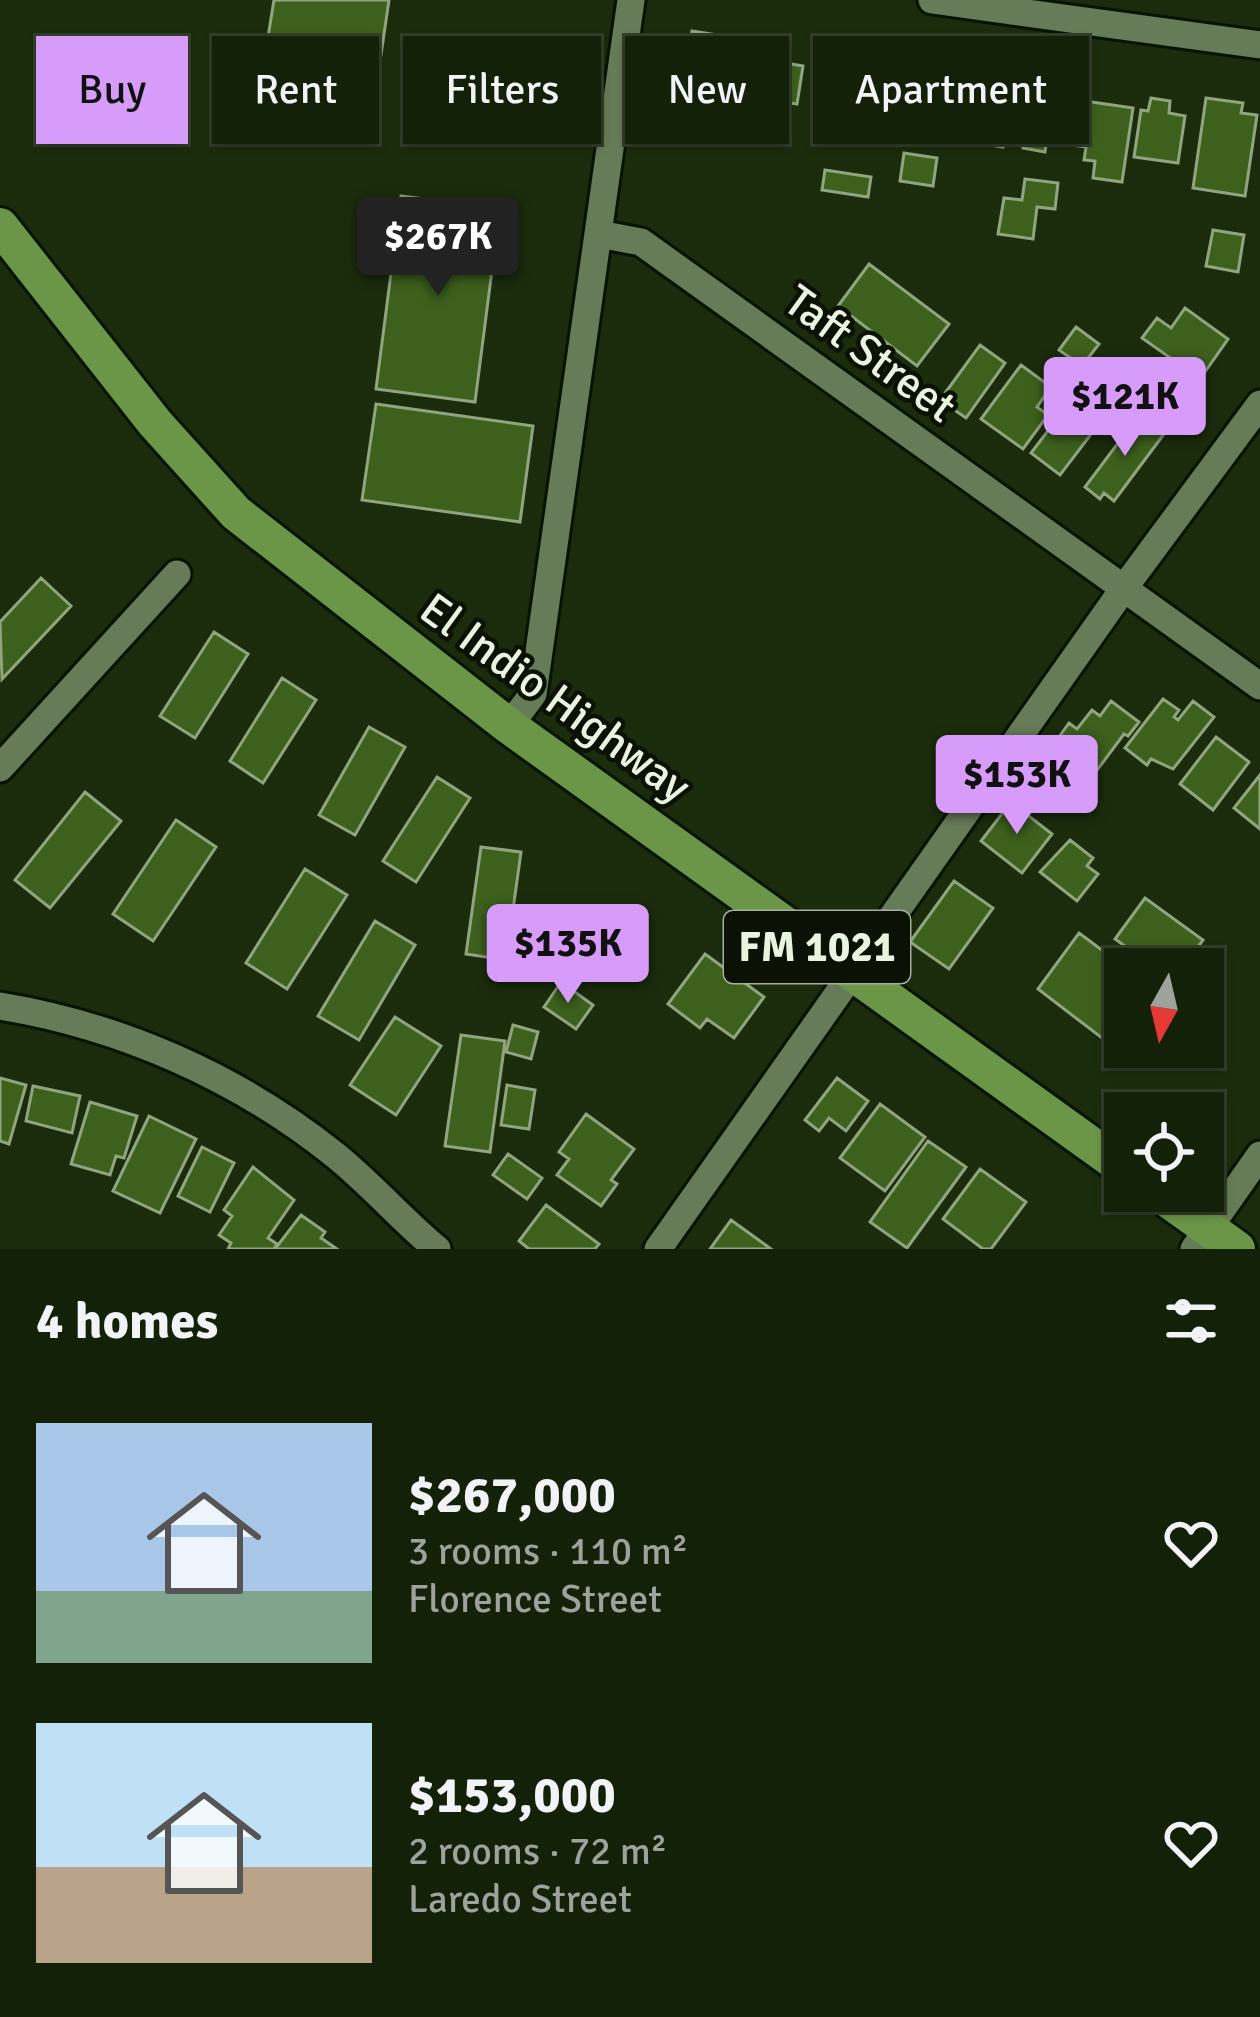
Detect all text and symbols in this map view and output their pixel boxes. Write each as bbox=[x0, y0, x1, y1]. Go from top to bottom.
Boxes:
chip: Buy bbox=[36, 36, 188, 144]
chip: Rent bbox=[212, 36, 379, 144]
chip: Filters bbox=[403, 36, 601, 144]
chip: New bbox=[625, 36, 789, 144]
chip: Apartment bbox=[813, 36, 1089, 144]
pin: $267K bbox=[354, 197, 522, 299]
text: $267K bbox=[384, 212, 492, 260]
street label: Taft Street bbox=[774, 274, 966, 434]
pin: $121K bbox=[1041, 357, 1209, 459]
text: $121K bbox=[1071, 372, 1179, 420]
street label: El Indio Highway bbox=[409, 581, 701, 815]
pin: $153K bbox=[933, 735, 1101, 837]
text: $153K bbox=[963, 750, 1071, 798]
pin: $135K bbox=[484, 904, 652, 1006]
road number: FM 1021 bbox=[724, 911, 910, 983]
text: $135K bbox=[514, 919, 622, 967]
north arrow bbox=[1104, 948, 1224, 1068]
map controls bbox=[1104, 948, 1224, 1212]
button: locate bbox=[1104, 1092, 1224, 1212]
icon: filters bbox=[1158, 1288, 1224, 1354]
text: 4 homes bbox=[36, 1290, 218, 1353]
text: $267,000 bbox=[408, 1464, 616, 1527]
icon: home bbox=[132, 1471, 276, 1615]
icon: heart bbox=[1158, 1510, 1224, 1576]
text: 3 rooms · 110 m² bbox=[408, 1527, 688, 1575]
text: Florence Street bbox=[408, 1575, 662, 1623]
text: $153,000 bbox=[408, 1764, 616, 1827]
icon: home bbox=[132, 1771, 276, 1915]
icon: heart bbox=[1158, 1810, 1224, 1876]
text: 2 rooms · 72 m² bbox=[408, 1827, 667, 1875]
text: Laredo Street bbox=[408, 1875, 632, 1923]

